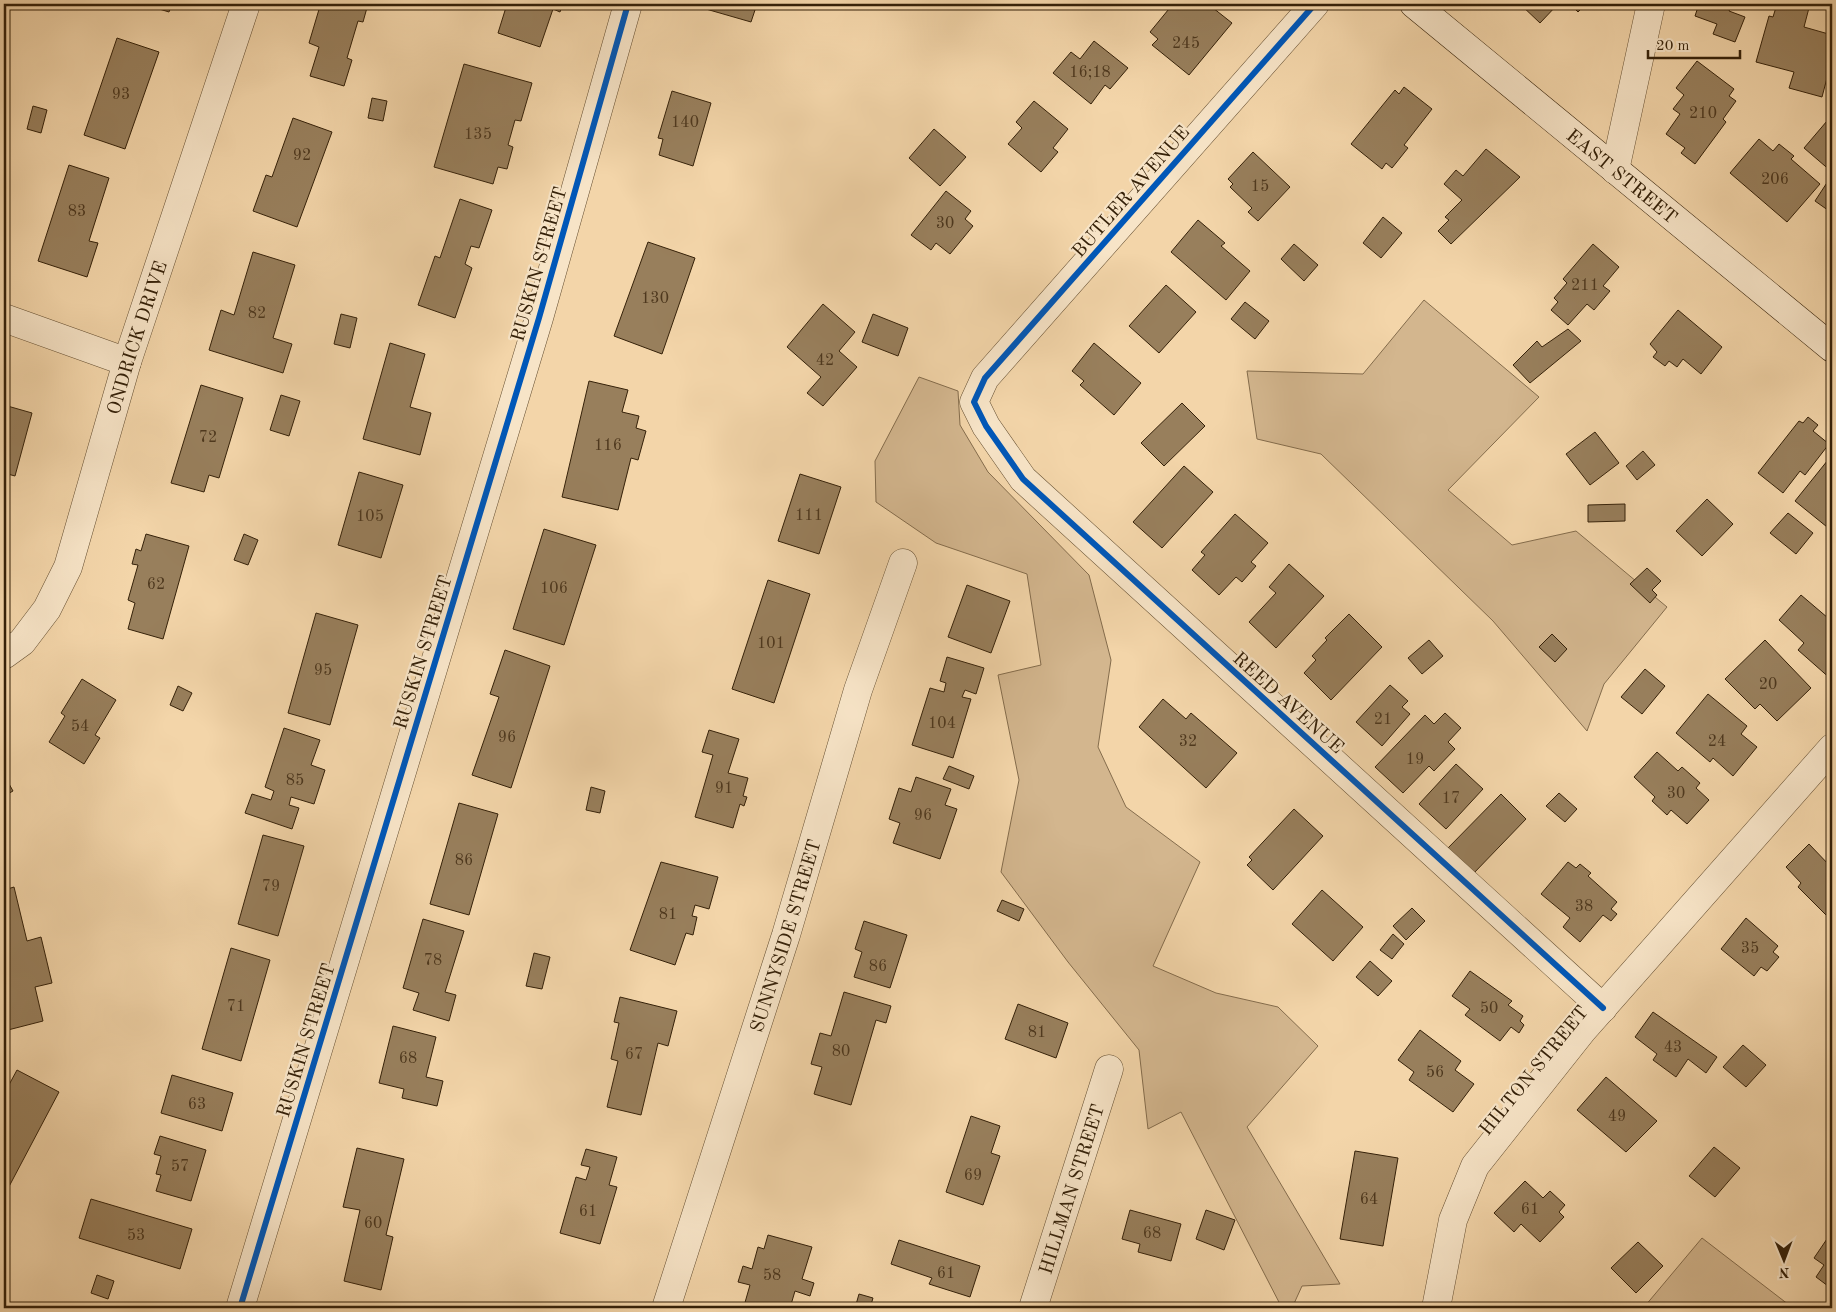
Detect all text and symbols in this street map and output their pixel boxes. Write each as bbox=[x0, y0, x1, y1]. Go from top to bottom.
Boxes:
scale bar bbox=[1648, 28, 1741, 60]
house number: 245 bbox=[1172, 36, 1200, 52]
text: 20 m bbox=[1656, 39, 1690, 54]
house number: 16;18 bbox=[1069, 65, 1111, 81]
house number: 93 bbox=[112, 87, 130, 103]
house number: 210 bbox=[1689, 106, 1717, 122]
house number: 140 bbox=[671, 115, 699, 131]
street label: BUTLER AVENUE bbox=[1070, 123, 1194, 262]
house number: 135 bbox=[464, 127, 492, 143]
street label: EAST STREET bbox=[1562, 127, 1680, 228]
house number: 92 bbox=[293, 148, 311, 164]
house number: 206 bbox=[1761, 172, 1789, 188]
house number: 15 bbox=[1251, 179, 1269, 195]
street label: RUSKIN STREET bbox=[509, 185, 572, 344]
house number: 83 bbox=[68, 204, 86, 220]
house number: 30 bbox=[936, 216, 954, 232]
street label: ONDRICK DRIVE bbox=[105, 259, 172, 417]
house number: 211 bbox=[1571, 278, 1599, 294]
house number: 130 bbox=[641, 291, 669, 307]
house number: 82 bbox=[248, 306, 266, 322]
house number: 42 bbox=[816, 353, 834, 369]
house number: 72 bbox=[199, 430, 217, 446]
house number: 116 bbox=[594, 438, 622, 454]
house number: 111 bbox=[795, 508, 823, 524]
house number: 105 bbox=[356, 509, 384, 525]
street label: RUSKIN STREET bbox=[392, 573, 457, 732]
house number: 62 bbox=[147, 577, 165, 593]
house number: 106 bbox=[540, 581, 568, 597]
house number: 101 bbox=[757, 636, 785, 652]
street label: REED AVENUE bbox=[1228, 649, 1346, 758]
house number: 95 bbox=[314, 663, 332, 679]
house number: 20 bbox=[1759, 677, 1777, 693]
house number: 21 bbox=[1374, 712, 1392, 728]
house number: 104 bbox=[928, 716, 956, 732]
house number: 54 bbox=[71, 719, 89, 735]
house number: 96 bbox=[498, 730, 516, 746]
house number: 32 bbox=[1179, 734, 1197, 750]
house number: 24 bbox=[1708, 734, 1726, 750]
house number: 19 bbox=[1406, 752, 1424, 768]
house number: 85 bbox=[286, 773, 304, 789]
house number: 91 bbox=[715, 781, 733, 797]
house number: 30 bbox=[1667, 786, 1685, 802]
house number: 17 bbox=[1442, 791, 1460, 807]
house number: 96 bbox=[914, 808, 932, 824]
street label: SUNNYSIDE STREET bbox=[748, 838, 826, 1035]
house number: 86 bbox=[455, 853, 473, 869]
house number: 79 bbox=[262, 879, 280, 895]
house number: 38 bbox=[1575, 899, 1593, 915]
house number: 81 bbox=[659, 907, 677, 923]
house number: 35 bbox=[1741, 941, 1759, 957]
house number: 78 bbox=[424, 953, 442, 969]
house number: 86 bbox=[869, 959, 887, 975]
street label: RUSKIN STREET bbox=[275, 961, 340, 1120]
house number: 71 bbox=[227, 999, 245, 1015]
house number: 50 bbox=[1480, 1001, 1498, 1017]
street label: HILTON STREET bbox=[1477, 1003, 1593, 1140]
house number: 81 bbox=[1028, 1025, 1046, 1041]
house number: 43 bbox=[1664, 1040, 1682, 1056]
house number: 80 bbox=[832, 1044, 850, 1060]
house number: 67 bbox=[625, 1047, 643, 1063]
house number: 68 bbox=[399, 1051, 417, 1067]
house number: 56 bbox=[1426, 1065, 1444, 1081]
house number: 63 bbox=[188, 1097, 206, 1113]
street label: HILLMAN STREET bbox=[1037, 1102, 1109, 1277]
house number: 49 bbox=[1608, 1109, 1626, 1125]
house number: 57 bbox=[171, 1159, 189, 1175]
house number: 69 bbox=[964, 1168, 982, 1184]
house number: 64 bbox=[1360, 1192, 1378, 1208]
house number: 61 bbox=[1521, 1202, 1539, 1218]
house number: 61 bbox=[579, 1204, 597, 1220]
house number: 60 bbox=[364, 1216, 382, 1232]
house number: 68 bbox=[1143, 1226, 1161, 1242]
house number: 53 bbox=[127, 1228, 145, 1244]
north arrow bbox=[1758, 1234, 1808, 1284]
text: N bbox=[1778, 1265, 1790, 1279]
house number: 61 bbox=[937, 1266, 955, 1282]
house number: 58 bbox=[763, 1268, 781, 1284]

